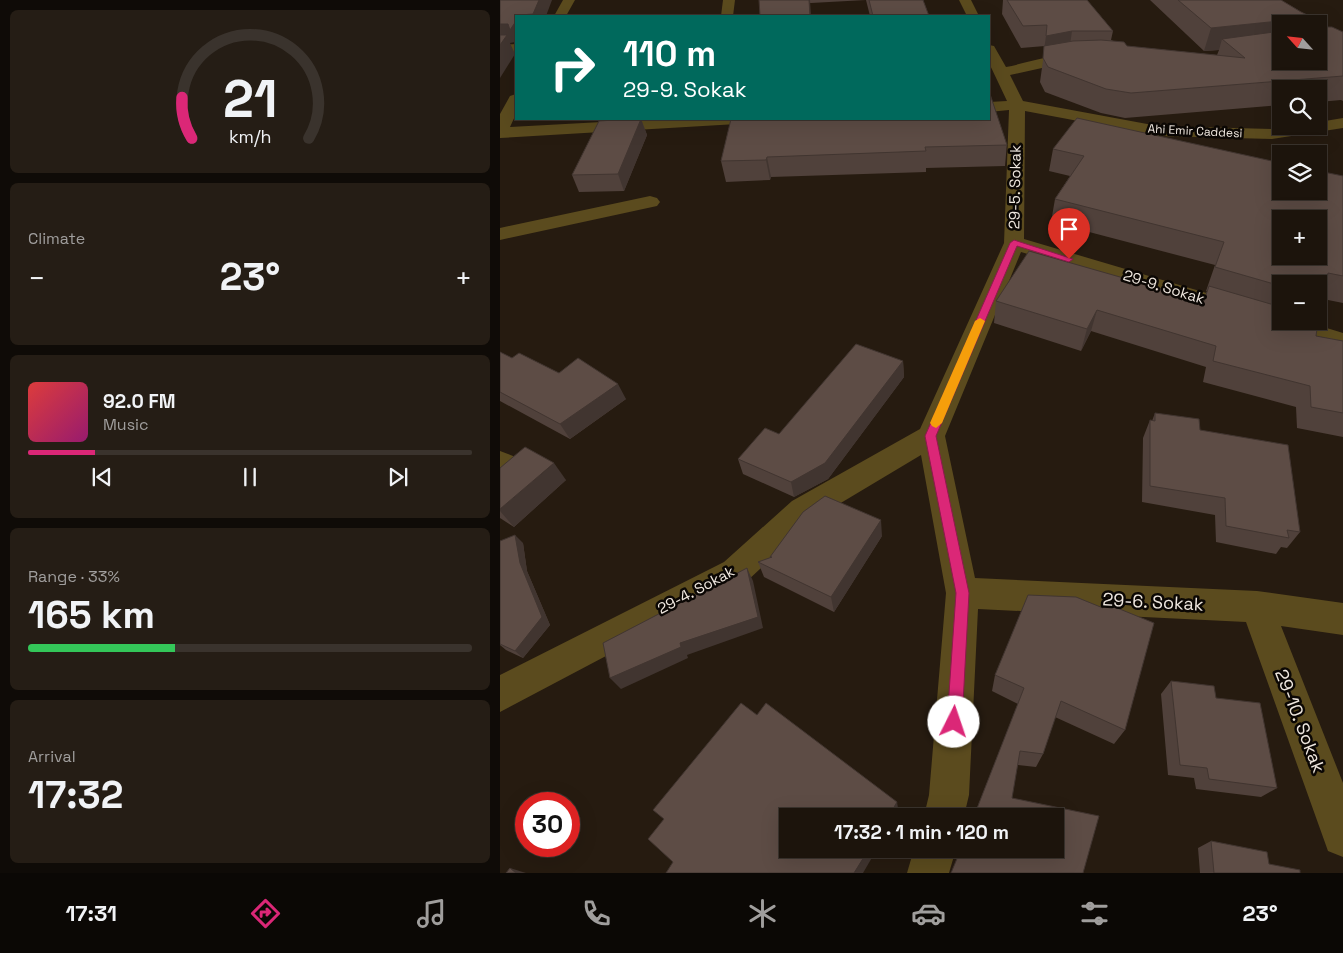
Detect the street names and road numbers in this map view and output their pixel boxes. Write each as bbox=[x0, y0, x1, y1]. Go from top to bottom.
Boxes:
street label: Ahi Emir Caddesi bbox=[1147, 121, 1243, 141]
street label: 29-5. Sokak bbox=[1004, 145, 1025, 229]
street label: 29-9. Sokak bbox=[1121, 265, 1207, 308]
street label: 29-4. Sokak bbox=[654, 561, 738, 618]
street label: 29-6. Sokak bbox=[1102, 587, 1205, 616]
street label: 29-10. Sokak bbox=[1270, 666, 1331, 776]

